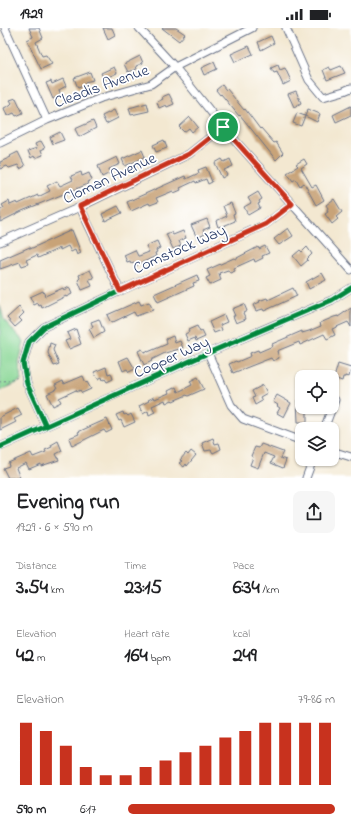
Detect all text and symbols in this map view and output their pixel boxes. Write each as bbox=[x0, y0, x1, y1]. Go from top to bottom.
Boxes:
text: 19:29 bbox=[20, 3, 43, 25]
street label: Cleadis Avenue bbox=[51, 58, 153, 115]
pin bbox=[206, 110, 240, 144]
icon: arrive bbox=[212, 116, 234, 138]
street label: Cloman Avenue bbox=[59, 146, 161, 211]
street label: Comstock Way bbox=[130, 219, 230, 281]
street label: Cooper Way bbox=[130, 331, 213, 385]
map controls bbox=[295, 370, 339, 466]
button: locate bbox=[295, 370, 339, 414]
button: layers bbox=[295, 422, 339, 466]
text: Evening run bbox=[16, 487, 120, 519]
button: share bbox=[293, 491, 335, 533]
text: 19:29 · 6 × 590 m bbox=[16, 518, 93, 537]
text: Distance bbox=[16, 558, 57, 574]
text: Time bbox=[124, 558, 146, 574]
text: Pace bbox=[233, 558, 254, 574]
text: 3.54 bbox=[16, 574, 48, 603]
text: 23:15 bbox=[124, 574, 162, 603]
text: 6:34 bbox=[233, 574, 260, 603]
text: km bbox=[48, 582, 64, 598]
text: /km bbox=[260, 582, 279, 598]
text: Elevation bbox=[16, 626, 56, 642]
text: Heart rate bbox=[124, 626, 169, 642]
text: kcal bbox=[233, 626, 250, 642]
text: 42 bbox=[16, 642, 34, 671]
text: 164 bbox=[124, 642, 148, 671]
text: 249 bbox=[233, 642, 257, 671]
text: m bbox=[34, 650, 45, 666]
text: bpm bbox=[148, 650, 171, 666]
text: Elevation bbox=[16, 690, 64, 709]
text: 79–86 m bbox=[298, 690, 335, 709]
text: 590 m bbox=[16, 800, 46, 819]
text: 6:17 bbox=[80, 800, 96, 819]

